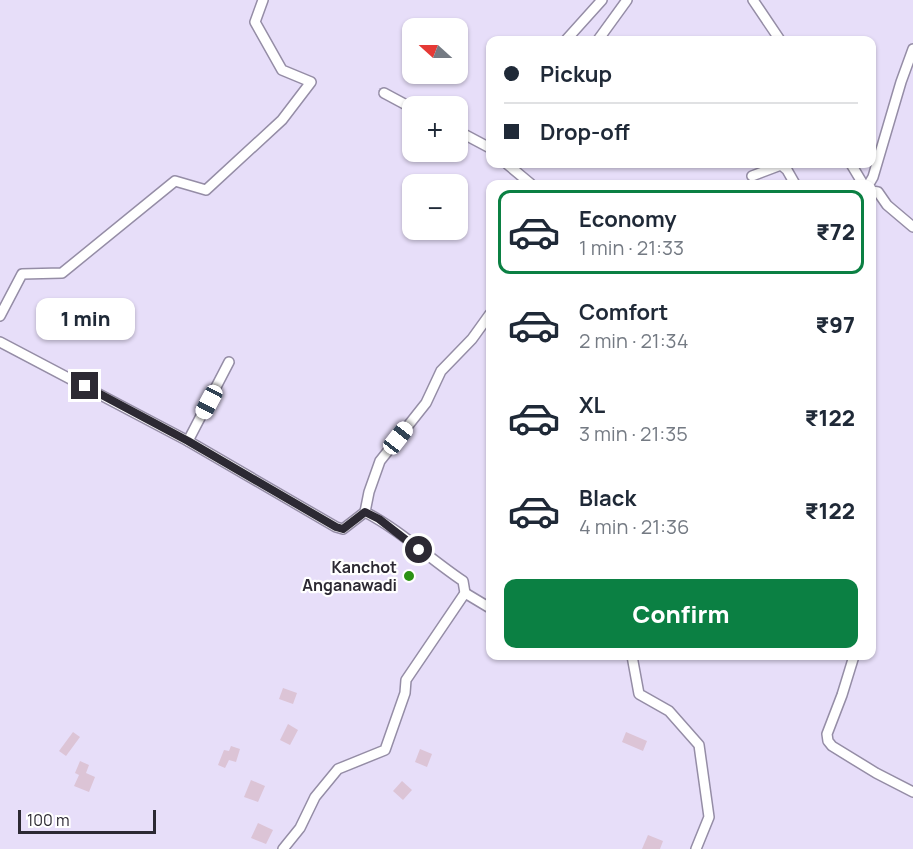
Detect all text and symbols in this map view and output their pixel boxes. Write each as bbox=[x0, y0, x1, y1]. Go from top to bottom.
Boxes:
north arrow bbox=[402, 18, 468, 84]
map controls bbox=[402, 18, 468, 240]
text: Pickup bbox=[540, 59, 612, 89]
button: + bbox=[402, 96, 468, 162]
text: Drop-off bbox=[540, 117, 630, 147]
button: − bbox=[402, 174, 468, 240]
text: Economy bbox=[579, 204, 677, 234]
icon: car bbox=[507, 205, 561, 259]
text: ₹72 bbox=[816, 217, 855, 247]
text: 1 min · 21:33 bbox=[579, 234, 684, 261]
text: Comfort bbox=[579, 297, 668, 327]
icon: car bbox=[507, 298, 561, 352]
callout: 1 min bbox=[36, 299, 134, 341]
text: 1 min bbox=[60, 305, 111, 332]
text: ₹97 bbox=[816, 310, 855, 340]
text: 2 min · 21:34 bbox=[579, 327, 688, 354]
route end bbox=[71, 372, 98, 399]
car bbox=[193, 382, 225, 422]
text: XL bbox=[579, 390, 605, 420]
icon: car bbox=[507, 391, 561, 445]
text: ₹122 bbox=[805, 403, 855, 433]
car bbox=[380, 418, 416, 458]
text: 3 min · 21:35 bbox=[579, 420, 688, 447]
text: Black bbox=[579, 483, 636, 513]
icon: car bbox=[507, 484, 561, 538]
text: ₹122 bbox=[805, 496, 855, 526]
text: 4 min · 21:36 bbox=[579, 513, 689, 540]
route start bbox=[405, 536, 432, 563]
place label: Kanchot Anganawadi bbox=[302, 556, 397, 596]
marker: Kanchot Anganawadi bbox=[402, 569, 416, 583]
button: Confirm bbox=[504, 579, 858, 648]
scale bar bbox=[18, 807, 156, 834]
text: 100 m bbox=[27, 809, 70, 831]

